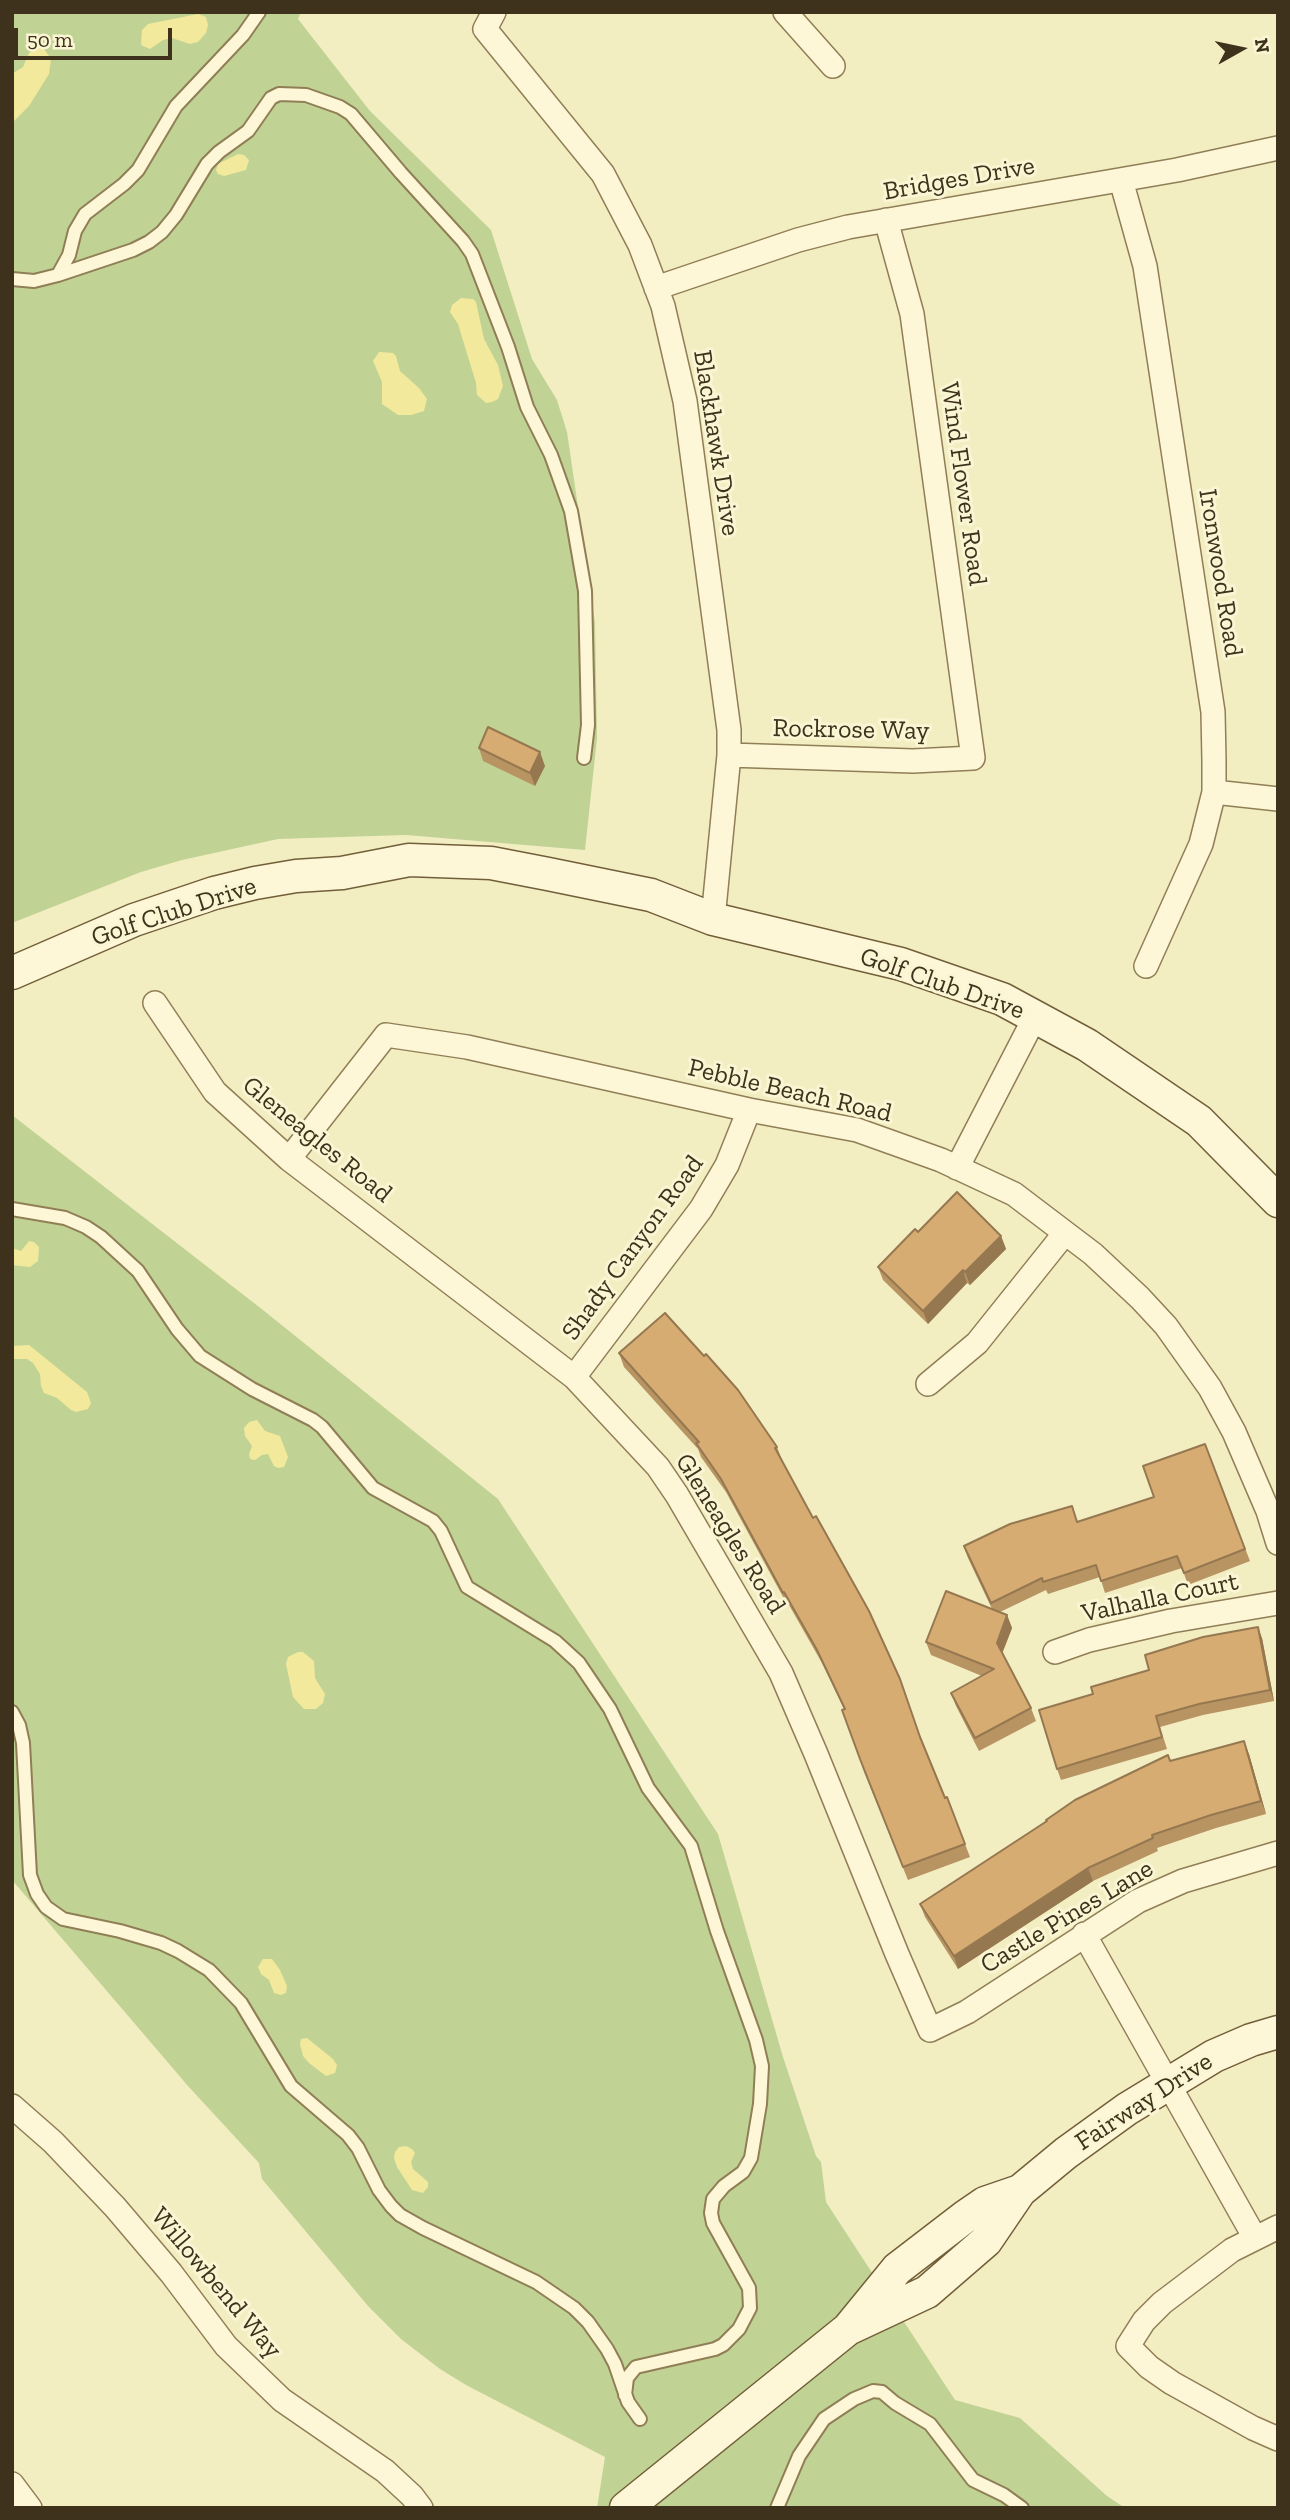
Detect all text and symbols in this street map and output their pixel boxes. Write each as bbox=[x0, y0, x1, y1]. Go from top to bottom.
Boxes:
scale bar bbox=[18, 14, 175, 58]
north arrow bbox=[1206, 14, 1276, 84]
text: 50 m bbox=[27, 27, 73, 52]
text: N bbox=[1250, 37, 1275, 55]
street label: Bridges Drive bbox=[881, 150, 1037, 208]
street label: Blackhawk Drive bbox=[686, 348, 746, 538]
street label: Wind Flower Road bbox=[933, 380, 993, 588]
street label: Ironwood Road bbox=[1191, 487, 1249, 659]
street label: Rockrose Way bbox=[772, 713, 930, 747]
street label: Golf Club Drive bbox=[88, 871, 260, 953]
street label: Golf Club Drive bbox=[856, 941, 1028, 1027]
street label: Pebble Beach Road bbox=[685, 1052, 895, 1130]
street label: Gleneagles Road bbox=[236, 1070, 398, 1210]
street label: Shady Canyon Road bbox=[555, 1150, 711, 1346]
street label: Gleneagles Road bbox=[668, 1448, 792, 1620]
street label: Valhalla Court bbox=[1079, 1566, 1241, 1630]
street label: Castle Pines Lane bbox=[975, 1853, 1159, 1981]
street label: Fairway Drive bbox=[1070, 2046, 1218, 2158]
street label: Willowbend Way bbox=[144, 2201, 288, 2365]

